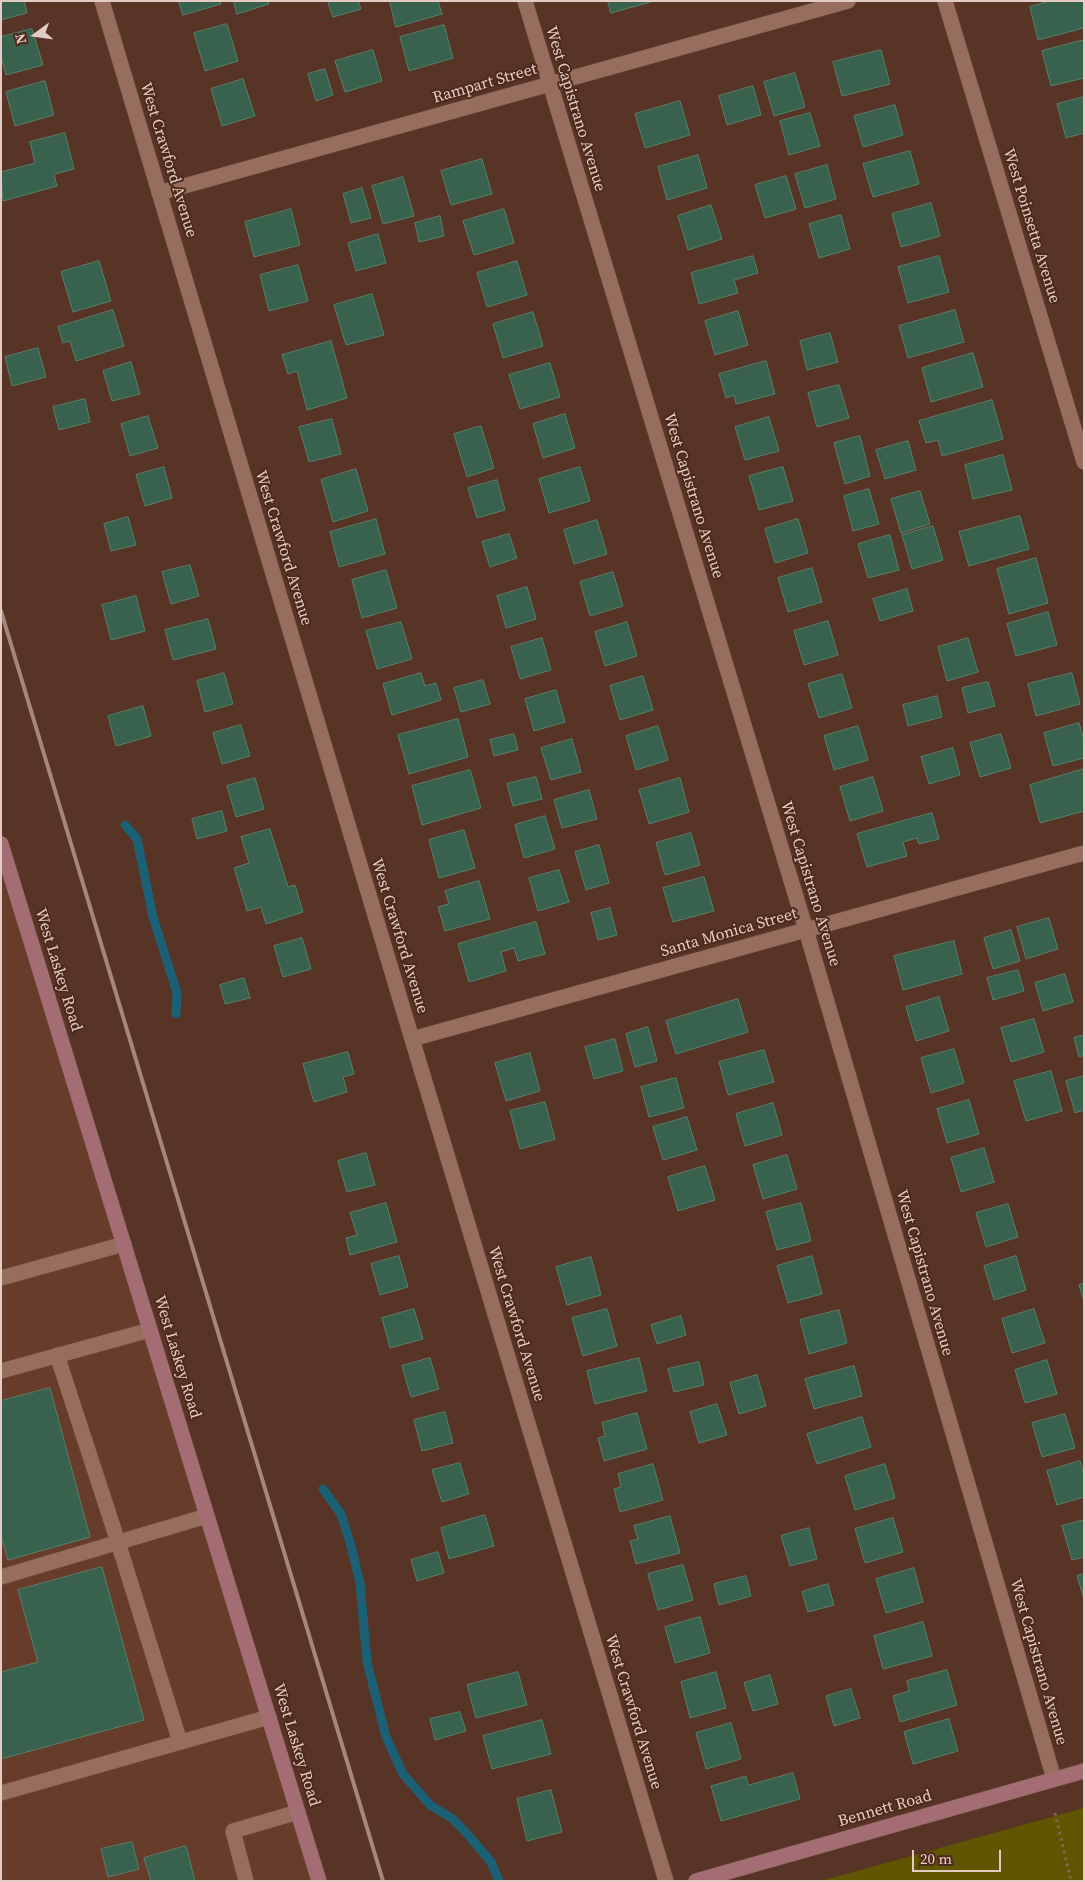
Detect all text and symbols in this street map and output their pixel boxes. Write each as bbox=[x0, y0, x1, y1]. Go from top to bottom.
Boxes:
north arrow bbox=[10, 10, 60, 60]
street label: West Capistrano Avenue bbox=[541, 24, 609, 194]
text: N bbox=[10, 31, 31, 46]
street label: Rampart Street bbox=[431, 60, 539, 108]
street label: West Crawford Avenue bbox=[135, 80, 201, 240]
street label: West Poinsetta Avenue bbox=[998, 146, 1064, 306]
street label: West Capistrano Avenue bbox=[659, 411, 727, 581]
street label: West Crawford Avenue bbox=[250, 468, 316, 628]
street label: West Capistrano Avenue bbox=[776, 799, 844, 969]
street label: West Crawford Avenue bbox=[366, 856, 432, 1016]
street label: Santa Monica Street bbox=[658, 904, 800, 962]
street label: West Laskey Road bbox=[30, 906, 86, 1034]
street label: West Capistrano Avenue bbox=[891, 1188, 957, 1358]
street label: West Crawford Avenue bbox=[483, 1244, 549, 1404]
street label: West Laskey Road bbox=[149, 1293, 205, 1421]
street label: West Capistrano Avenue bbox=[1005, 1577, 1071, 1747]
street label: West Crawford Avenue bbox=[600, 1632, 666, 1792]
street label: West Laskey Road bbox=[268, 1681, 324, 1809]
street label: Bennett Road bbox=[836, 1786, 934, 1832]
scale bar bbox=[915, 1840, 1004, 1872]
text: 20 m bbox=[920, 1848, 952, 1869]

